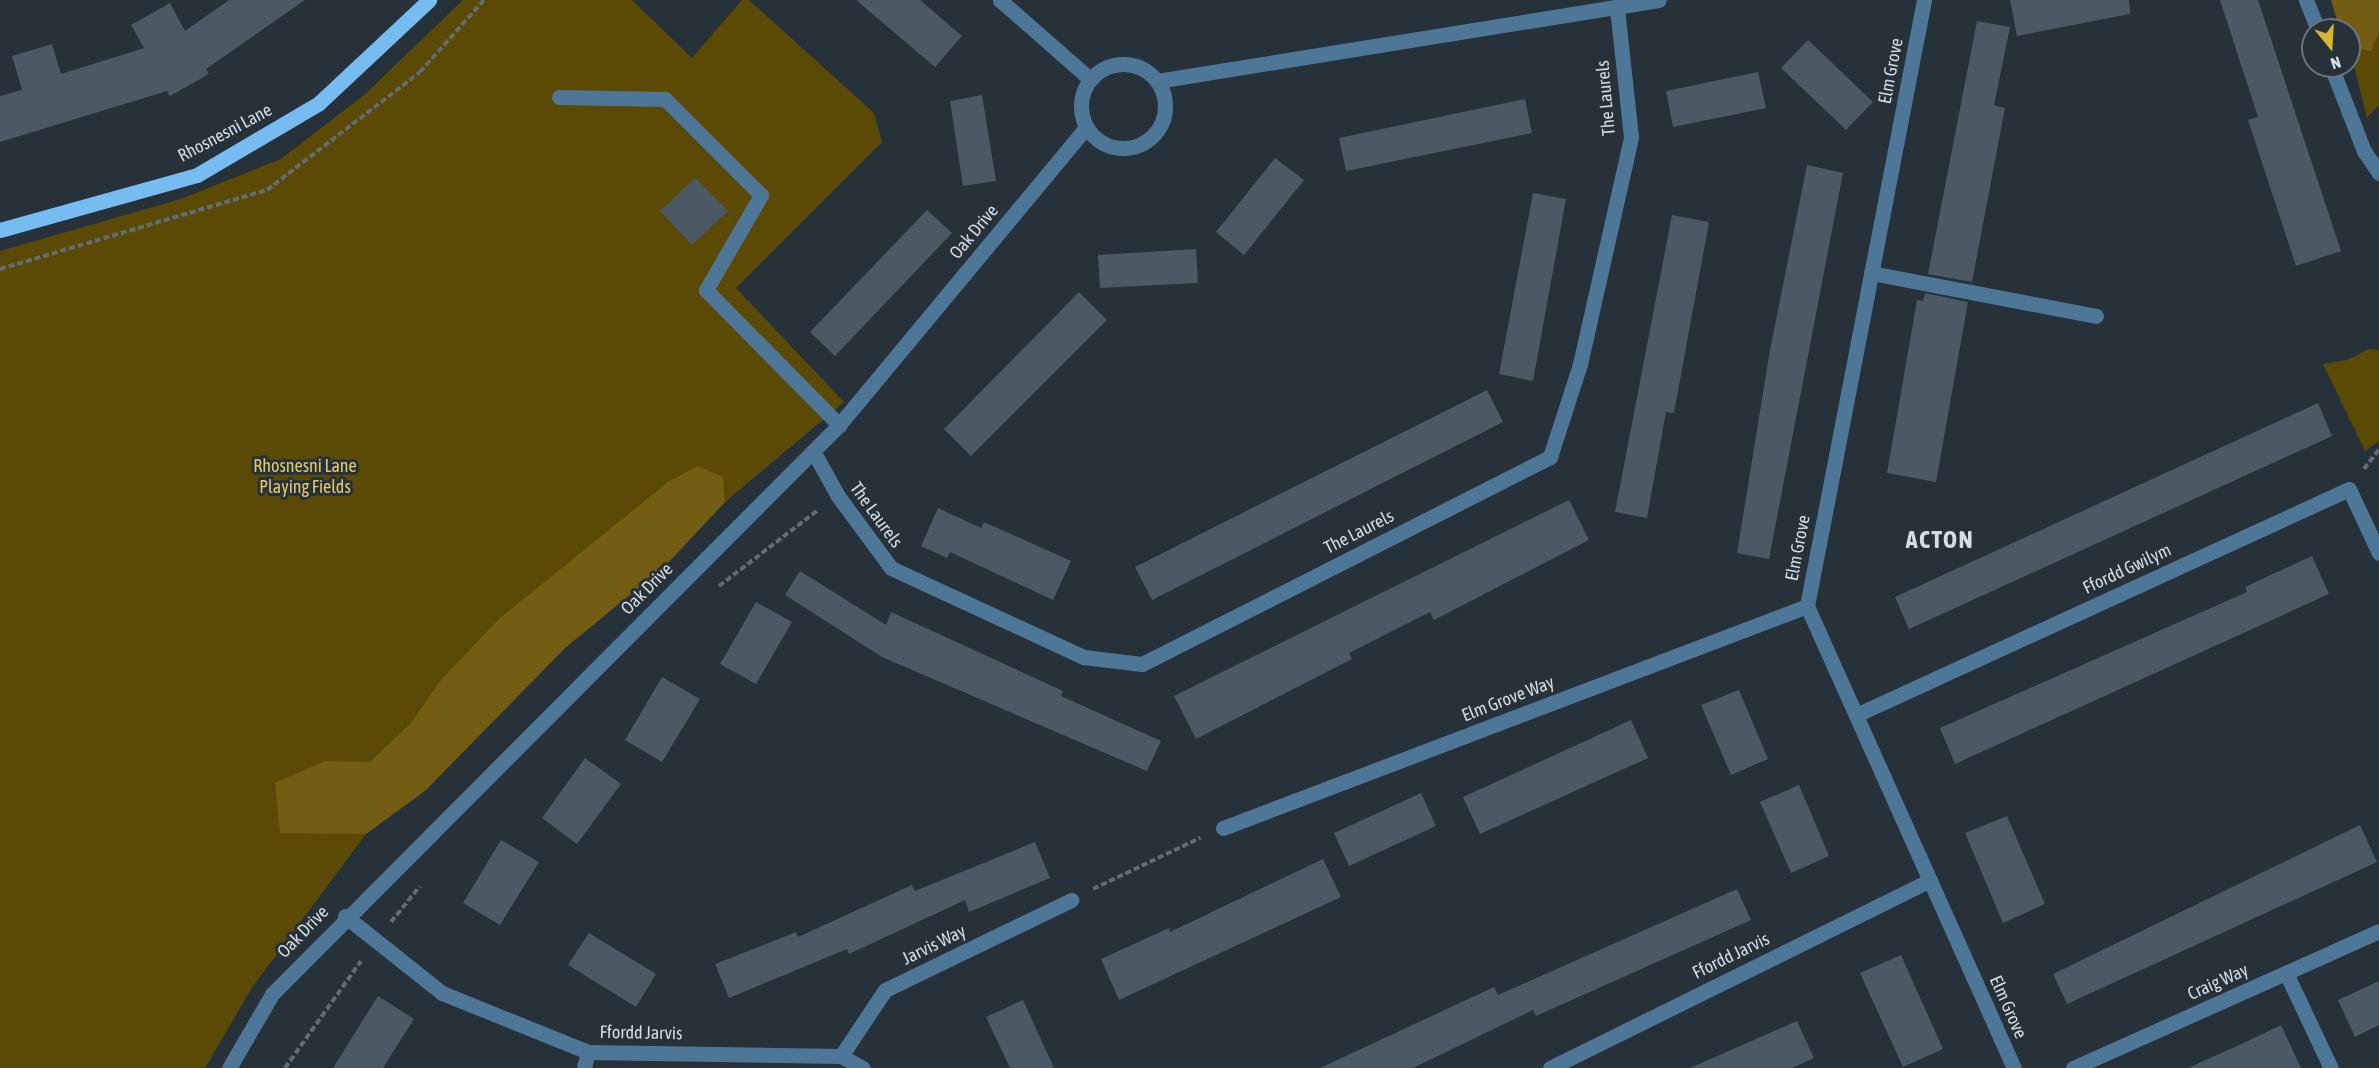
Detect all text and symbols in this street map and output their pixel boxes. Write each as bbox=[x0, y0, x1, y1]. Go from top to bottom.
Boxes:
north arrow bbox=[2301, 18, 2361, 78]
street label: Elm Grove bbox=[1874, 36, 1908, 106]
text: N bbox=[2329, 53, 2343, 73]
street label: The Laurels bbox=[1592, 59, 1620, 137]
street label: Rhosnesni Lane bbox=[174, 99, 276, 167]
street label: Oak Drive bbox=[945, 200, 1003, 264]
park label: Rhosnesni Lane Playing Fields bbox=[253, 456, 357, 498]
street label: The Laurels bbox=[845, 478, 907, 552]
street label: The Laurels bbox=[1320, 505, 1398, 559]
street label: Elm Grove bbox=[1781, 513, 1815, 583]
district label: ACTON bbox=[1906, 526, 1974, 554]
street label: Ffordd Gwilym bbox=[2079, 539, 2175, 599]
street label: Oak Drive bbox=[617, 559, 677, 619]
street label: Elm Grove Way bbox=[1459, 672, 1557, 726]
street label: Oak Drive bbox=[273, 901, 333, 963]
street label: Jarvis Way bbox=[899, 920, 969, 970]
street label: Ffordd Jarvis bbox=[1689, 928, 1773, 984]
street label: Craig Way bbox=[2184, 959, 2252, 1005]
street label: Elm Grove bbox=[1985, 972, 2031, 1042]
street label: Ffordd Jarvis bbox=[599, 1021, 683, 1045]

